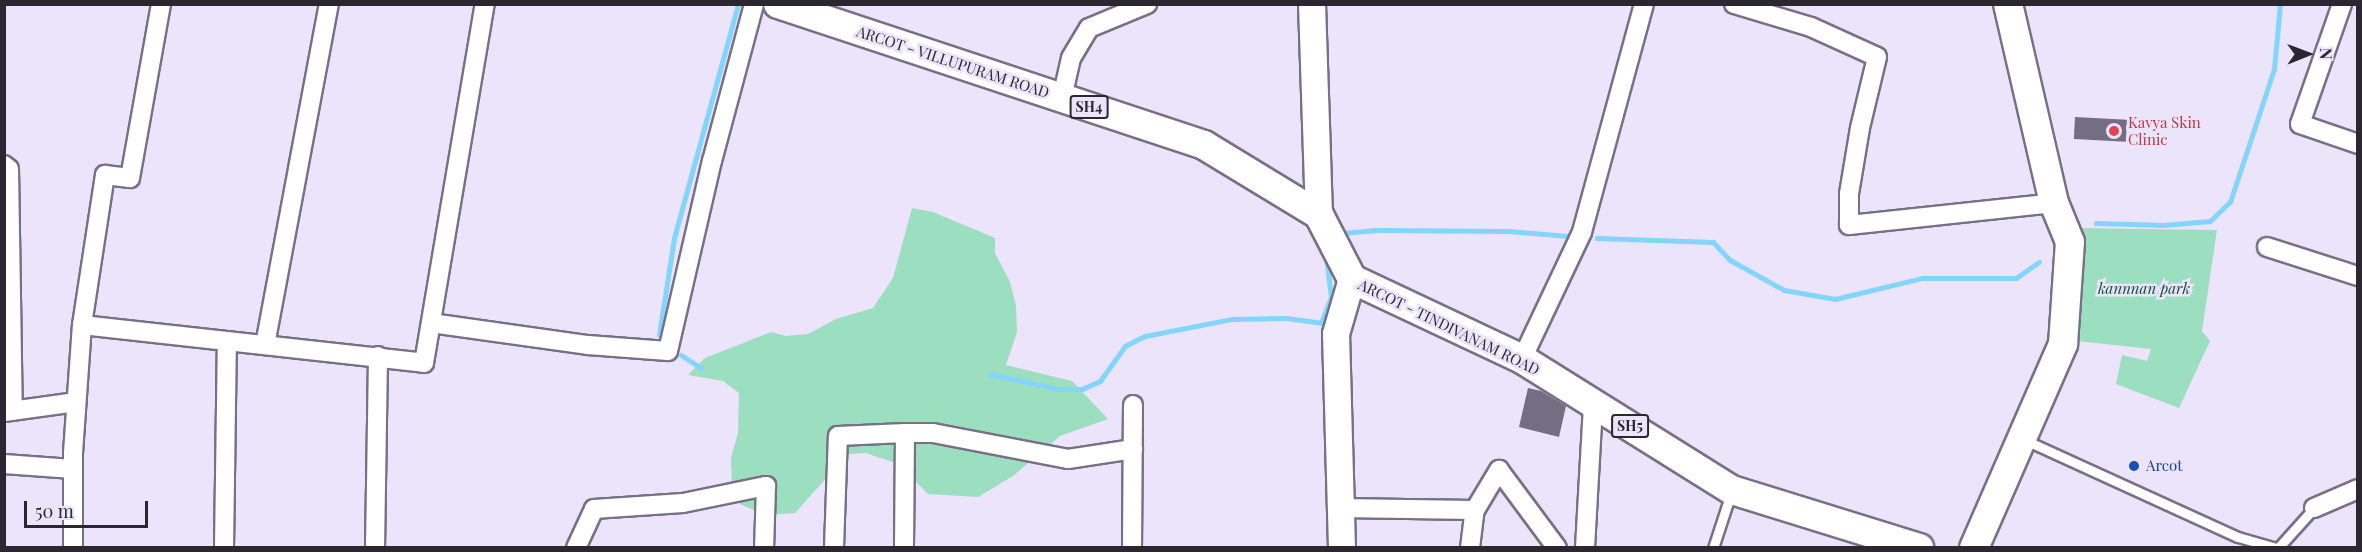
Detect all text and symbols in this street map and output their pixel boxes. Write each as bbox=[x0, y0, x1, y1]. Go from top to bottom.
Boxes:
street label: ARCOT - VILLUPURAM ROAD bbox=[854, 22, 1052, 102]
north arrow bbox=[2278, 24, 2338, 84]
text: N bbox=[2316, 48, 2337, 60]
road number: SH4 bbox=[1070, 96, 1108, 118]
place label: Kavya Skin Clinic bbox=[2128, 113, 2201, 148]
marker: Kavya Skin Clinic bbox=[2105, 122, 2123, 140]
street label: ARCOT - TINDIVANAM ROAD bbox=[1355, 275, 1543, 379]
park label: kannnan park bbox=[2098, 280, 2190, 298]
road number: SH5 bbox=[1610, 415, 1650, 437]
place label: Arcot bbox=[2146, 457, 2183, 475]
marker: Arcot bbox=[2127, 459, 2141, 473]
scale bar bbox=[27, 489, 152, 527]
text: 50 m bbox=[35, 499, 74, 523]

